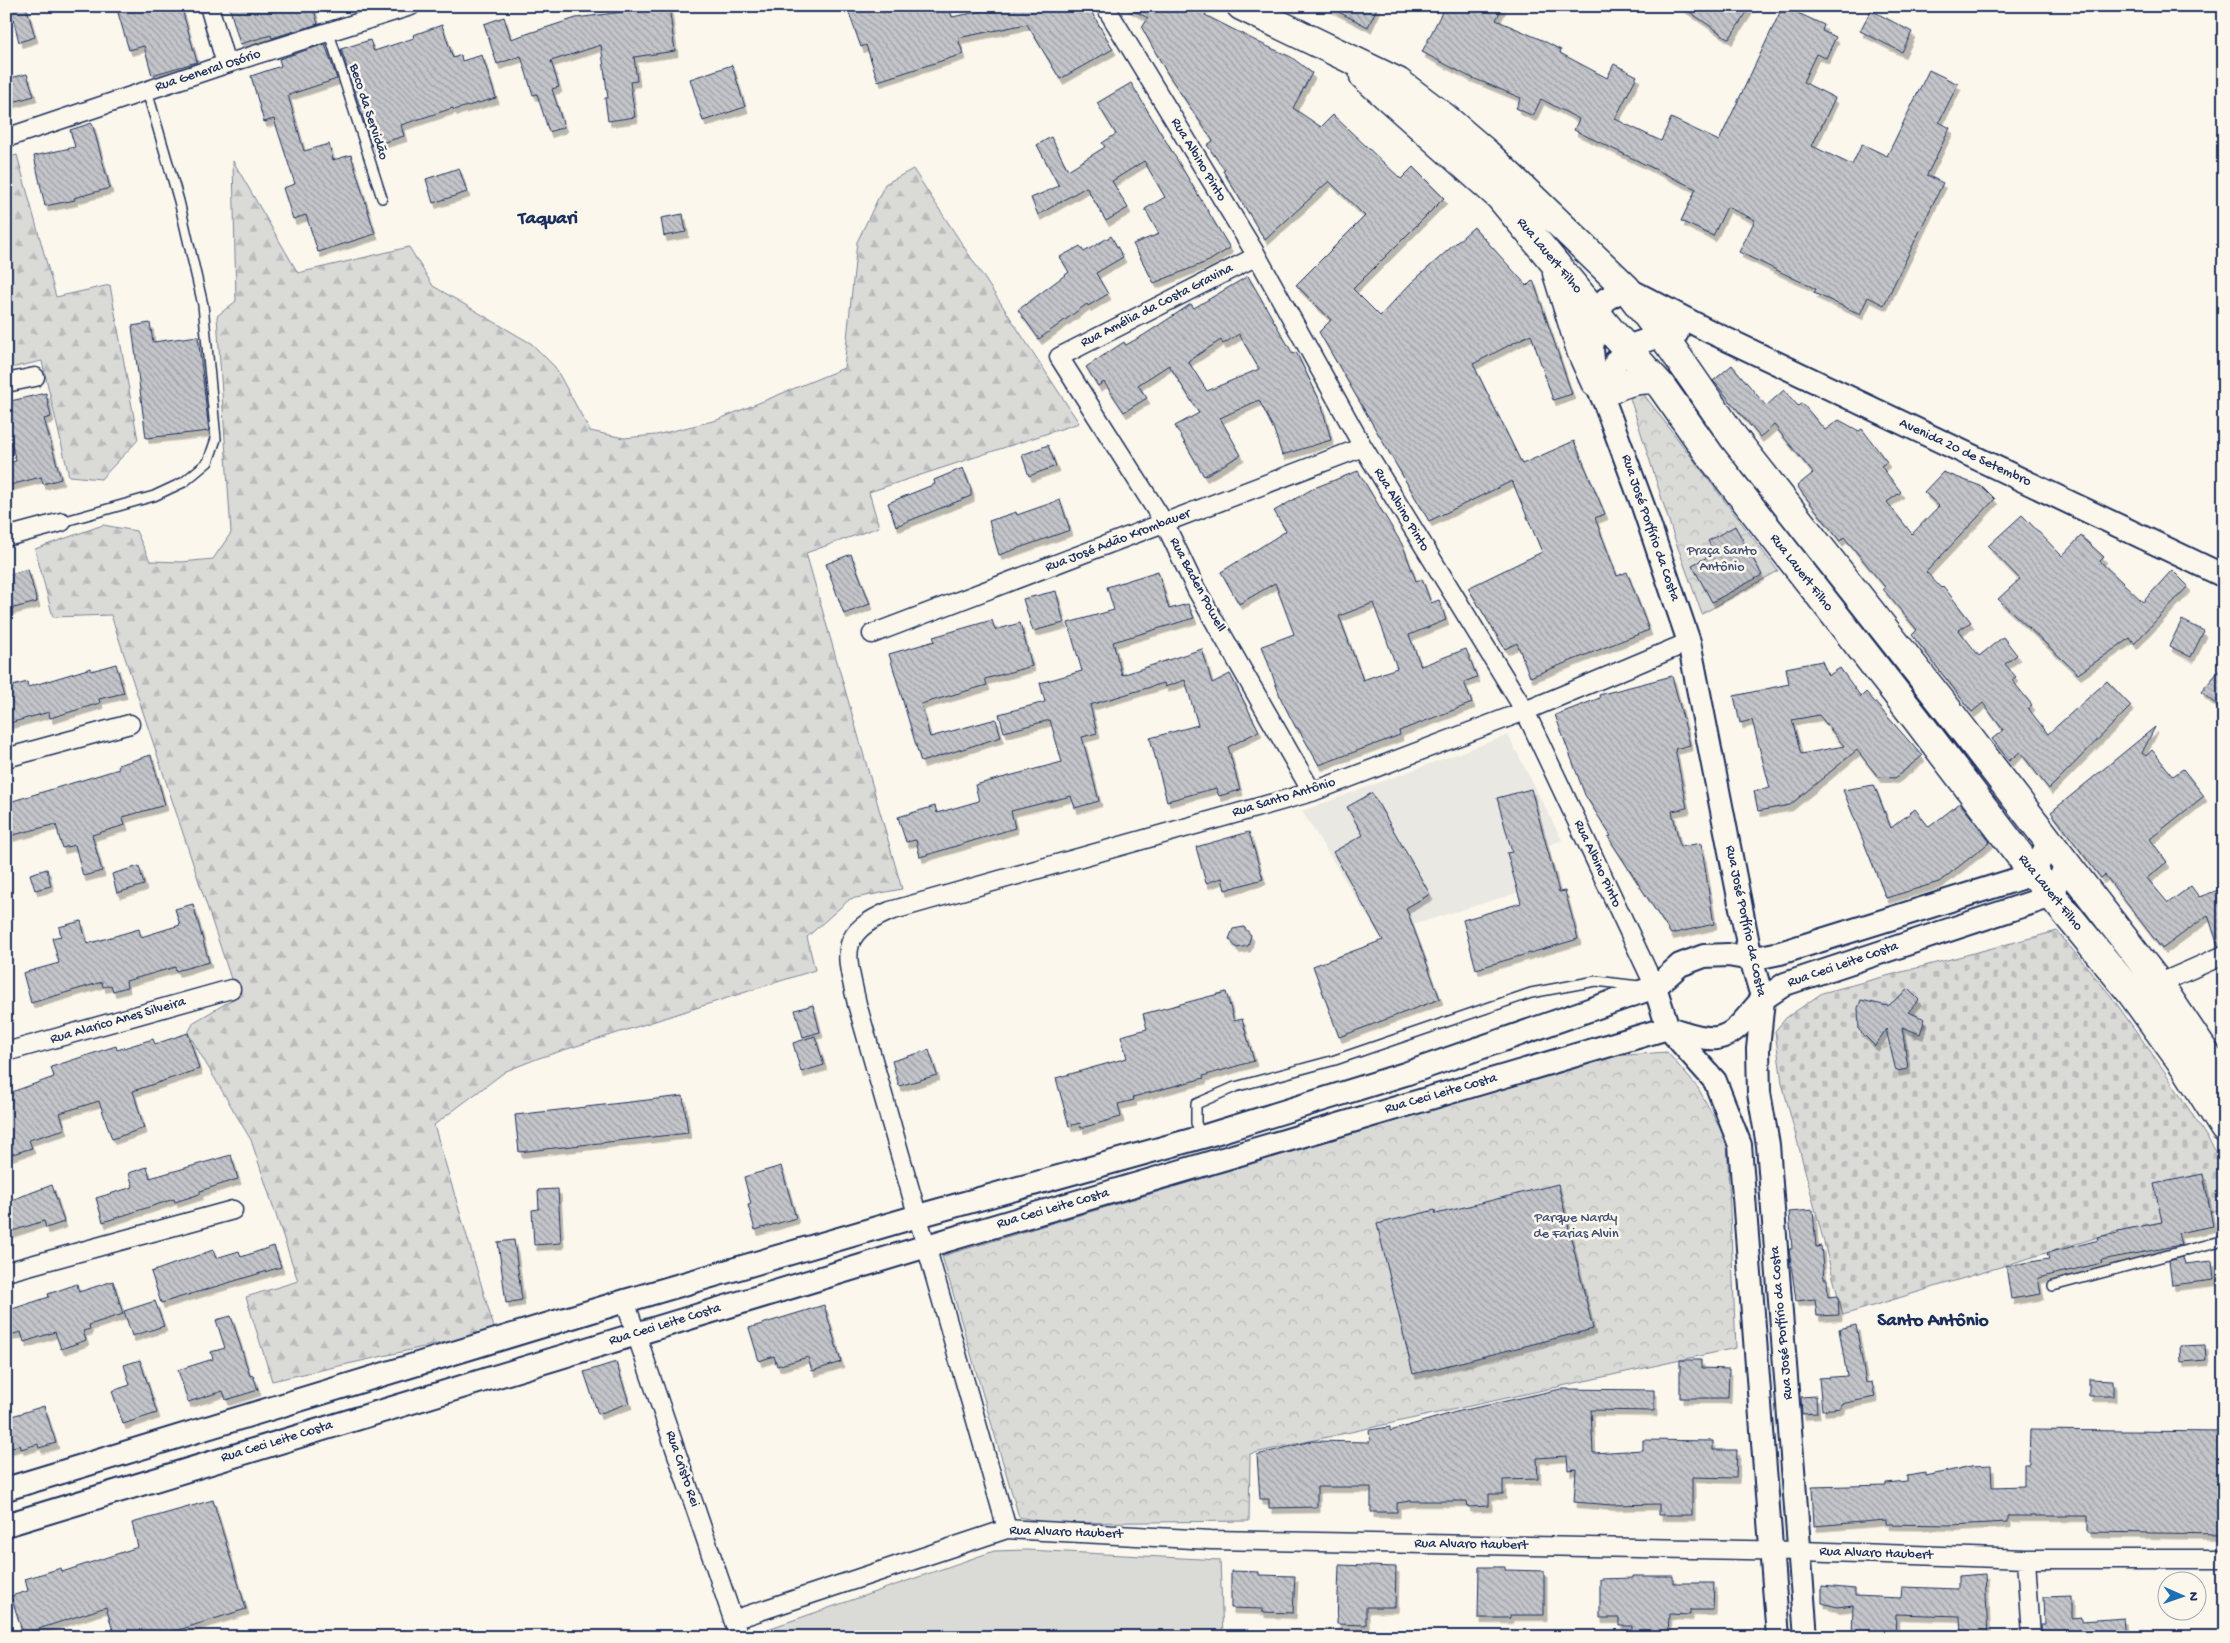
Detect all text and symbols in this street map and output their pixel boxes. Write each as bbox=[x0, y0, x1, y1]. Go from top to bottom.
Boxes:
street label: Rua General Osório bbox=[153, 46, 263, 96]
street label: Beco da Servidão bbox=[344, 61, 392, 162]
street label: Rua Albino Pinto bbox=[1166, 115, 1230, 205]
district label: Taquari bbox=[516, 208, 578, 231]
street label: Rua Lauert Filho bbox=[1512, 215, 1586, 297]
street label: Rua Amélia da Costa Gravina bbox=[1078, 260, 1237, 352]
street label: Avenida 20 de Setembro bbox=[1896, 415, 2034, 491]
street label: Rua José Porfírio da Costa bbox=[1617, 452, 1684, 605]
street label: Rua Albino Pinto bbox=[1369, 465, 1433, 555]
street label: Rua José Adão Krombauer bbox=[1043, 505, 1194, 577]
street label: Rua Lauert Filho bbox=[1765, 531, 1837, 615]
street label: Rua Baden Powell bbox=[1165, 535, 1229, 635]
park label: Praça Santo Antônio bbox=[1686, 543, 1757, 576]
street label: Rua Santo Antônio bbox=[1230, 774, 1338, 822]
street label: Rua Albino Pinto bbox=[1569, 818, 1625, 910]
street label: Rua José Porfírio da Costa bbox=[1721, 844, 1770, 999]
street label: Rua Lauert Filho bbox=[2014, 851, 2086, 935]
street label: Rua Ceci Leite Costa bbox=[1785, 938, 1902, 992]
street label: Rua Alarico Anes Silveira bbox=[48, 993, 189, 1048]
street label: Rua Ceci Leite Costa bbox=[1383, 1069, 1500, 1118]
street label: Rua Ceci Leite Costa bbox=[995, 1184, 1112, 1233]
park label: Parque Nardy de Farias Alvin bbox=[1533, 1210, 1619, 1243]
street label: Rua José Porfírio da Costa bbox=[1767, 1244, 1797, 1400]
street label: Rua Ceci Leite Costa bbox=[607, 1300, 724, 1350]
district label: Santo Antônio bbox=[1877, 1310, 1989, 1333]
street label: Rua Ceci Leite Costa bbox=[219, 1417, 336, 1467]
street label: Rua Cristo Rei bbox=[661, 1429, 703, 1509]
street label: Rua Alvaro Haubert bbox=[1009, 1523, 1124, 1544]
street label: Rua Alvaro Haubert bbox=[1414, 1536, 1529, 1555]
street label: Rua Alvaro Haubert bbox=[1819, 1544, 1934, 1565]
north arrow bbox=[2158, 1570, 2208, 1620]
text: N bbox=[2184, 1592, 2201, 1601]

